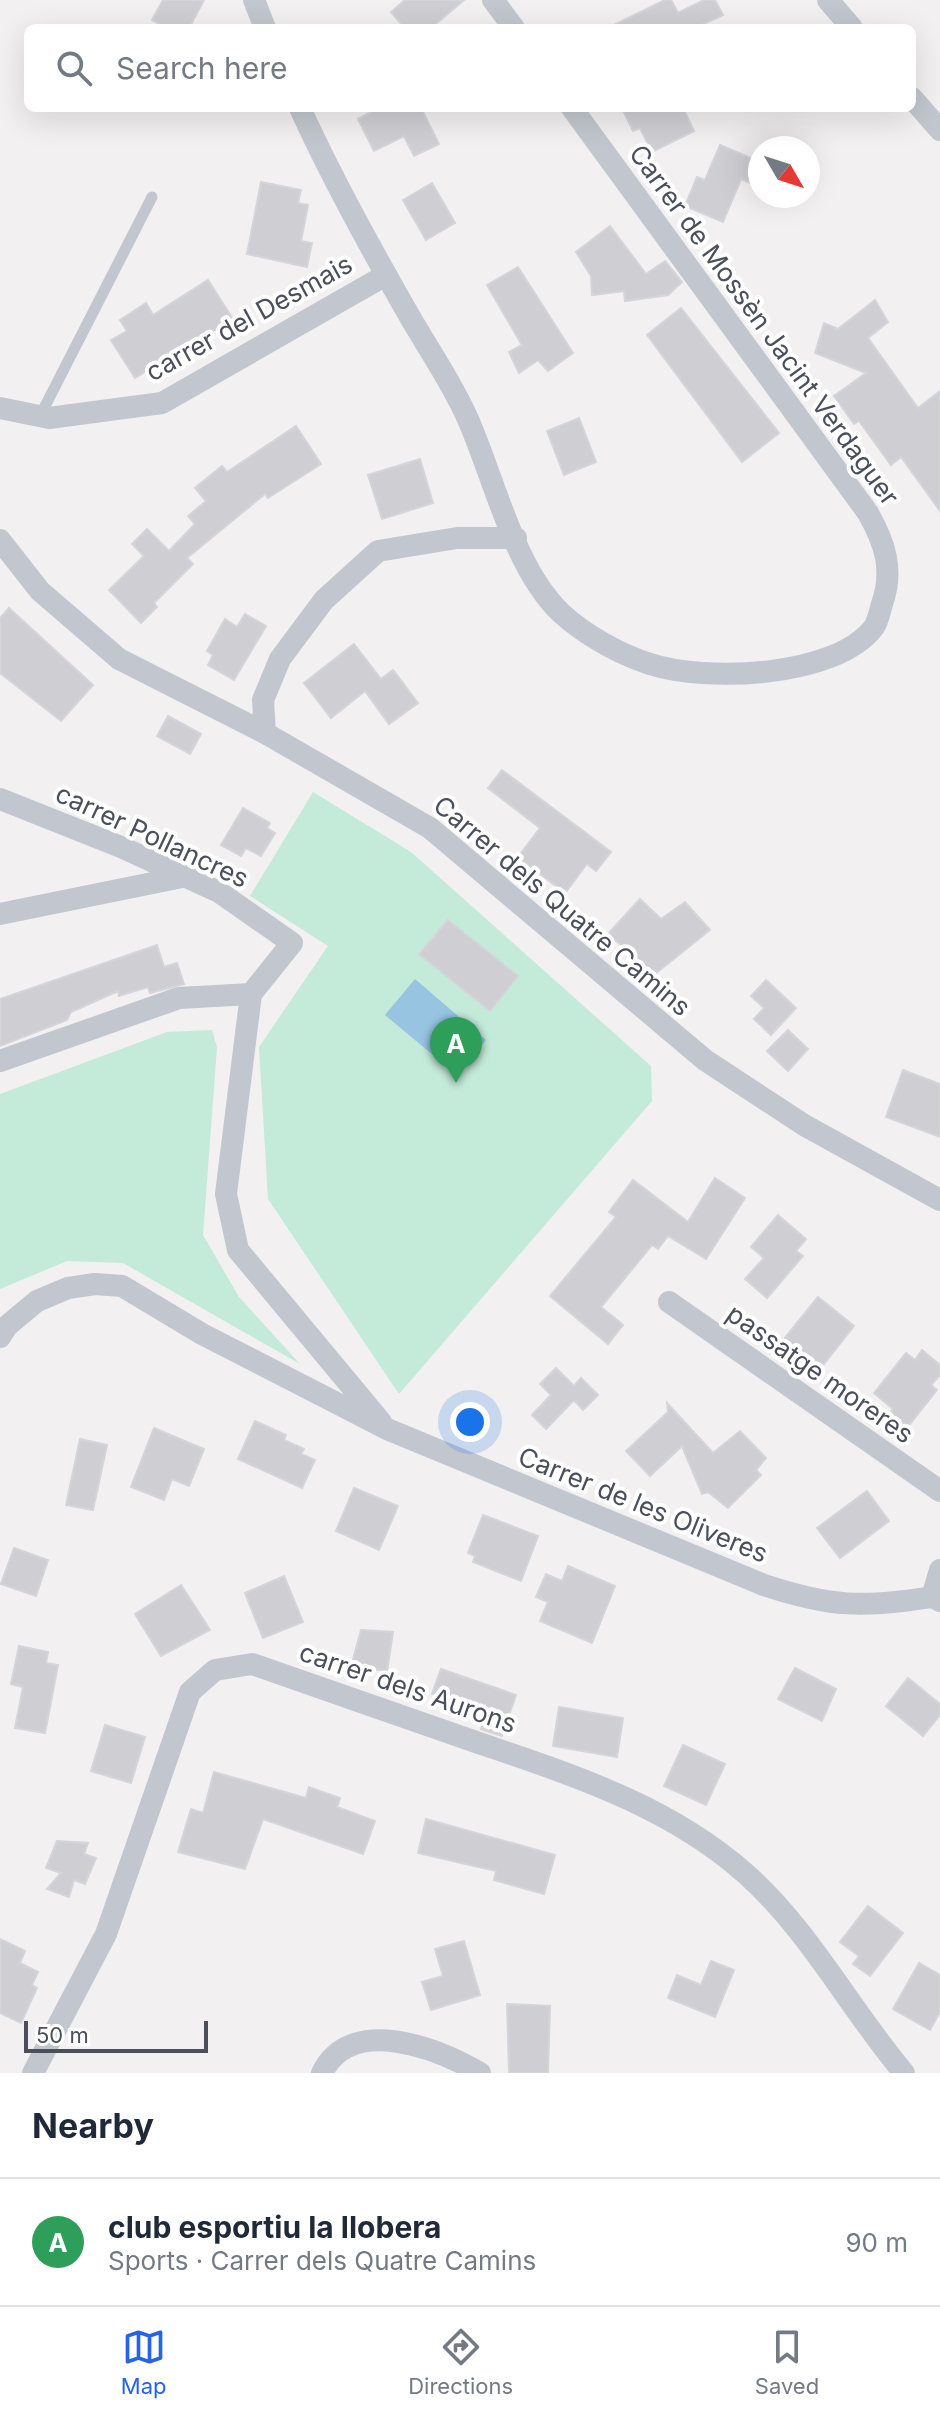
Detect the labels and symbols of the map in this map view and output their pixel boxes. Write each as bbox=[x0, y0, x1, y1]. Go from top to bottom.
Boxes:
north arrow bbox=[748, 136, 820, 208]
street label: Carrer de Mossèn Jacint Verdaguer bbox=[623, 138, 906, 511]
street label: carrer del Desmais bbox=[140, 248, 357, 387]
street label: carrer Pollancres bbox=[51, 777, 254, 894]
street label: Carrer dels Quatre Camins bbox=[428, 789, 697, 1022]
pin: A bbox=[430, 1017, 482, 1083]
street label: passatge moreres bbox=[721, 1298, 920, 1450]
your location bbox=[450, 1402, 490, 1442]
street label: Carrer de les Oliveres bbox=[514, 1440, 772, 1569]
street label: carrer dels Aurons bbox=[296, 1636, 521, 1739]
scale bar bbox=[24, 2017, 208, 2053]

